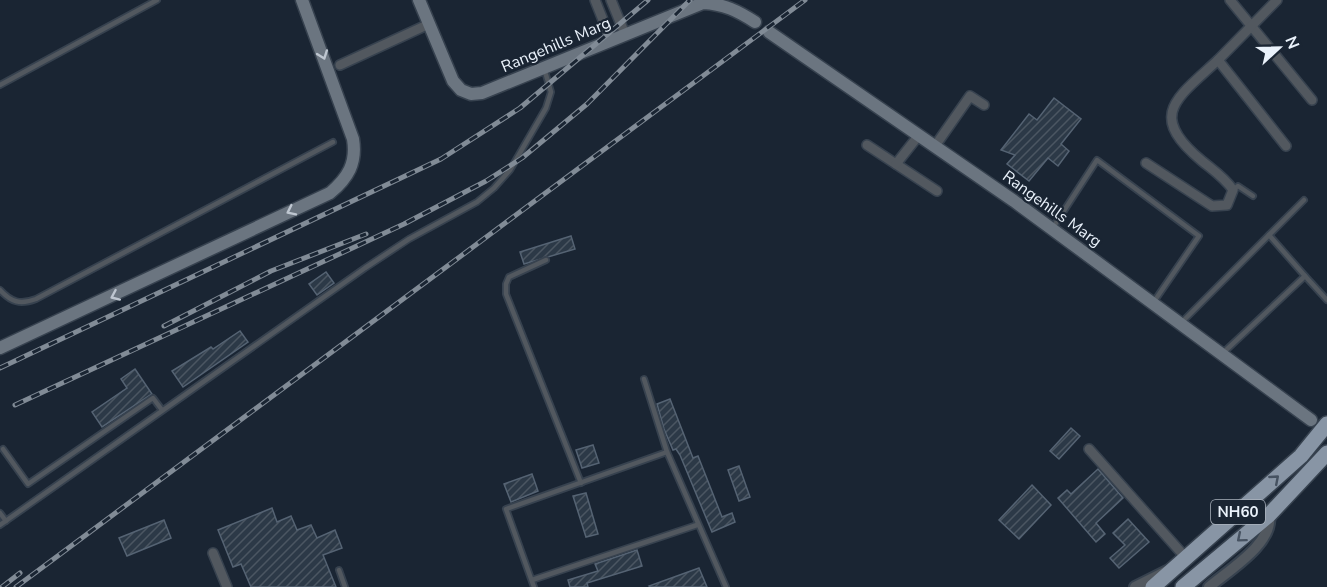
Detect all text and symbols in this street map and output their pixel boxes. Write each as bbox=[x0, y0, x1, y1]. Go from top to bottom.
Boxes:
street label: Rangehills Marg bbox=[498, 12, 614, 78]
north arrow bbox=[1249, 18, 1309, 78]
text: N bbox=[1280, 33, 1304, 52]
one-way arrow bbox=[315, 49, 328, 60]
street label: Rangehills Marg bbox=[998, 166, 1106, 252]
one-way arrow bbox=[287, 204, 298, 216]
one-way arrow bbox=[111, 288, 122, 300]
one-way arrow bbox=[1269, 475, 1279, 486]
road number: NH60 bbox=[1211, 500, 1265, 524]
one-way arrow bbox=[1237, 531, 1248, 542]

